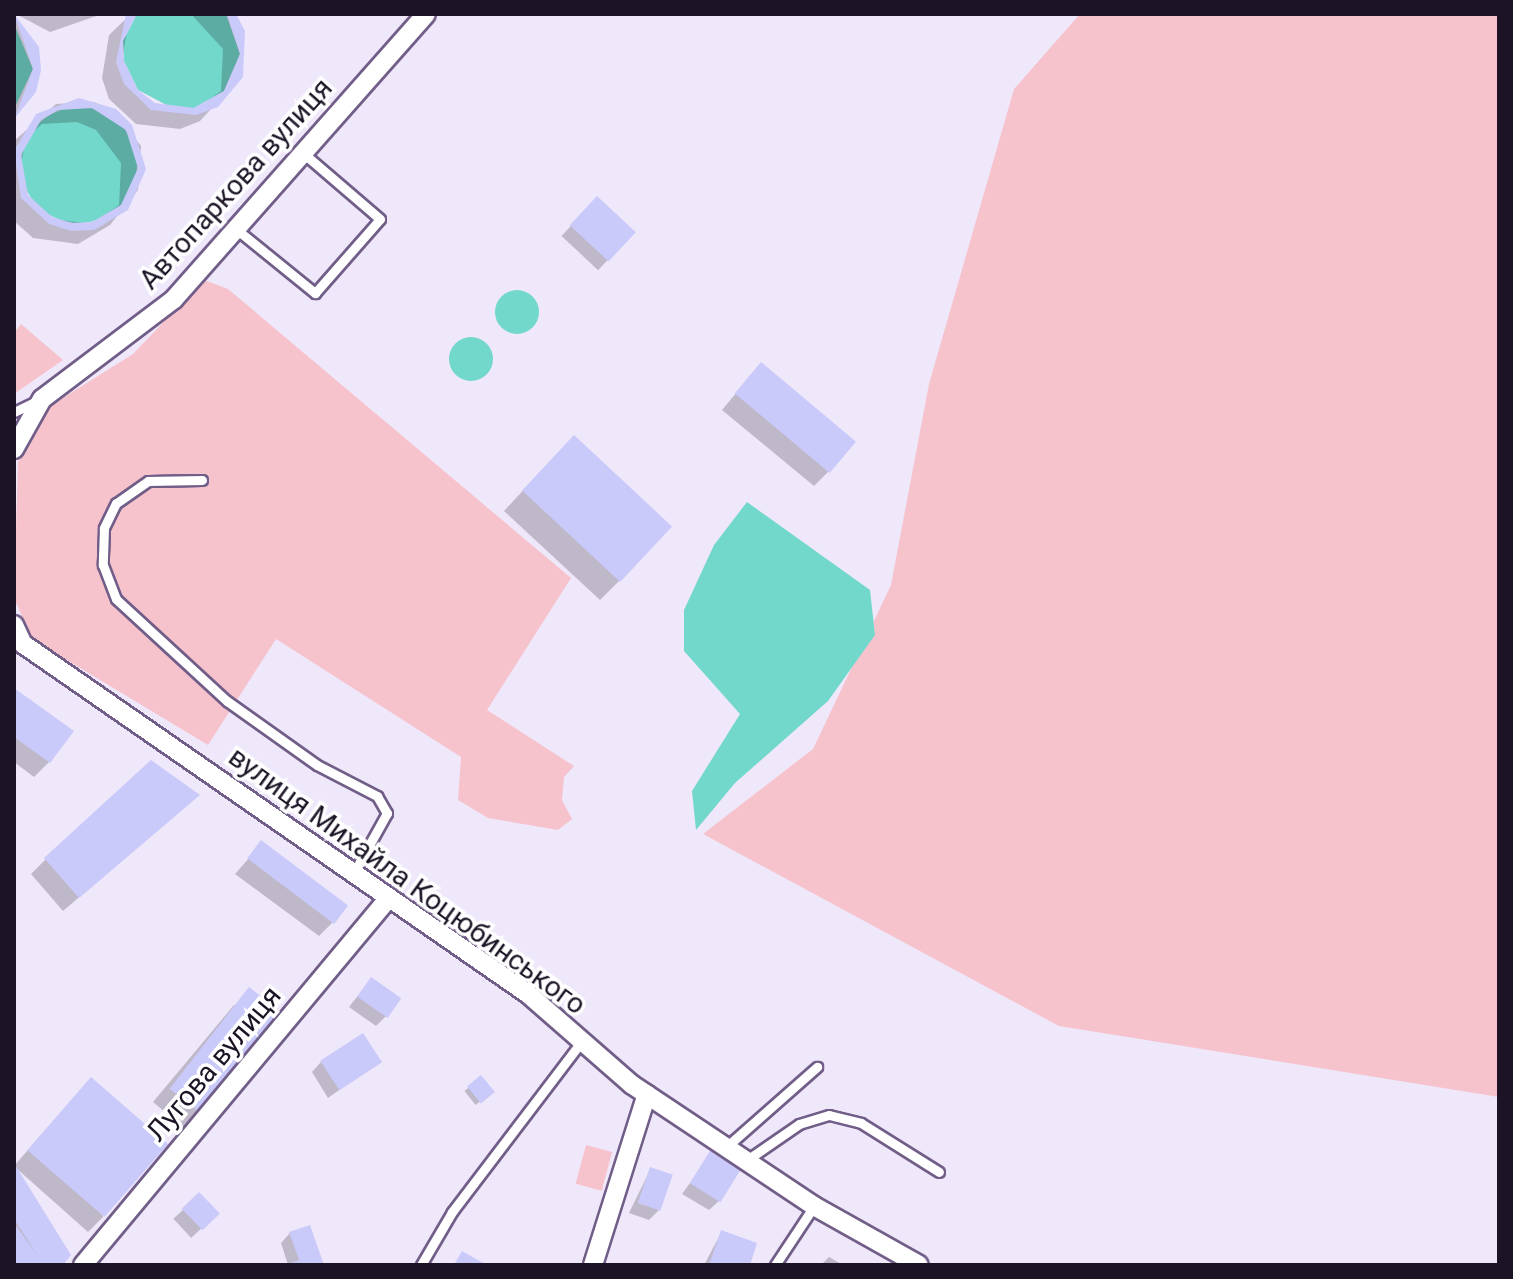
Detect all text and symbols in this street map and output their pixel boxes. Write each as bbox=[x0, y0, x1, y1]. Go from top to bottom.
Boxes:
street label: Автопаркова вулиця bbox=[132, 72, 340, 296]
street label: вулиця Михайла Коцюбинського bbox=[222, 740, 592, 1022]
street label: Лугова вулиця bbox=[140, 980, 288, 1148]

